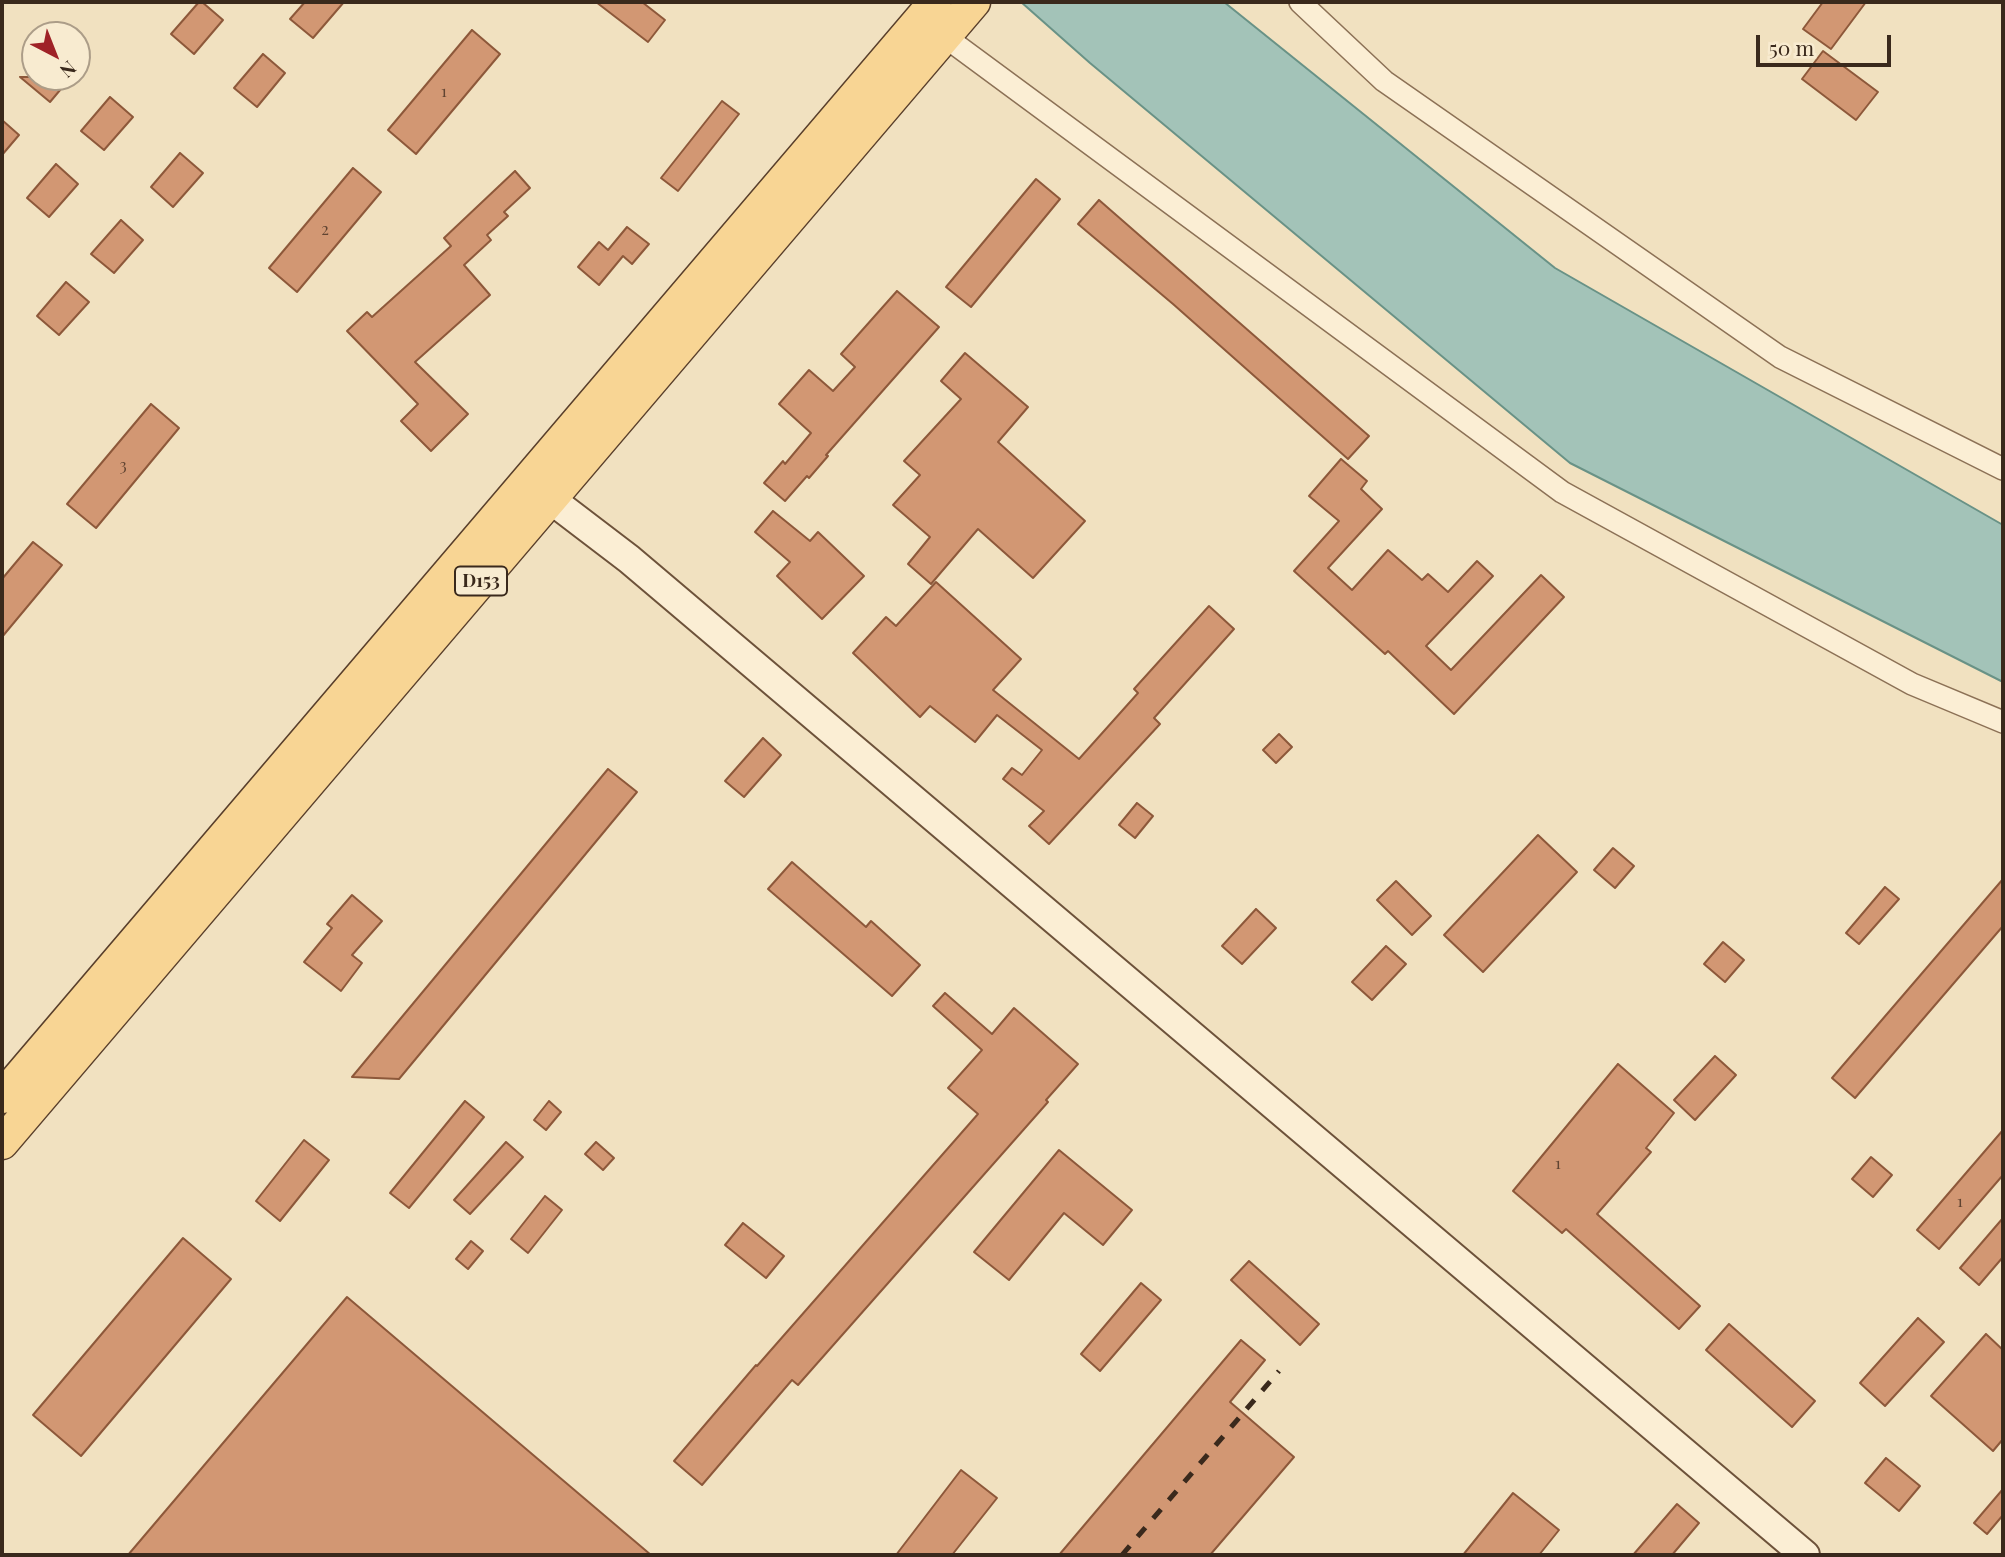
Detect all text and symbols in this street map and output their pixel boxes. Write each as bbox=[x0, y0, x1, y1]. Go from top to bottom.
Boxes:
north arrow bbox=[21, 21, 91, 91]
scale bar bbox=[1760, 21, 1895, 65]
text: 50 m bbox=[1769, 33, 1814, 61]
text: N bbox=[55, 56, 83, 84]
house number: 1 bbox=[441, 82, 447, 102]
house number: 2 bbox=[321, 220, 329, 240]
house number: 3 bbox=[119, 456, 127, 476]
road number: D153 bbox=[455, 566, 507, 596]
house number: 1 bbox=[1555, 1154, 1561, 1174]
house number: 1 bbox=[1957, 1192, 1963, 1212]

